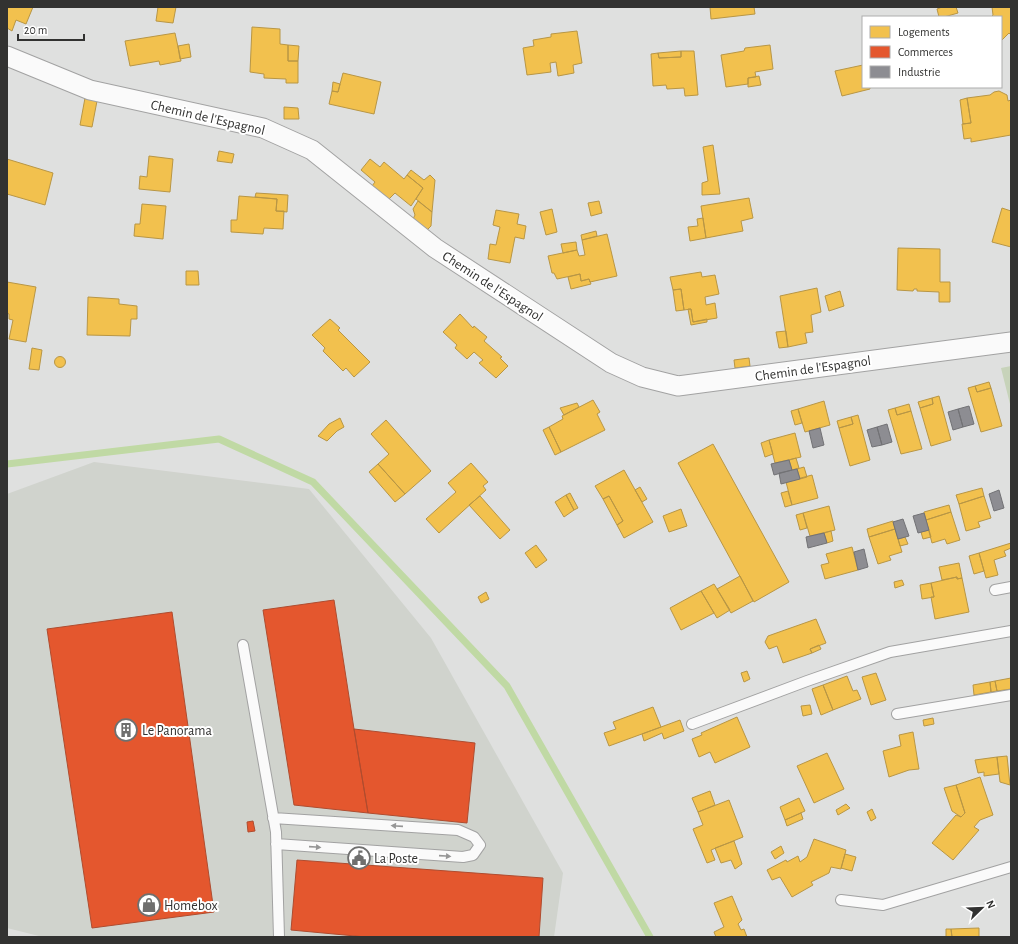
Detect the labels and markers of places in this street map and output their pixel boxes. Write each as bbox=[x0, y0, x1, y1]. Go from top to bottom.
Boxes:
building icon: Le Panorama bbox=[113, 717, 139, 743]
place label: Le Panorama bbox=[142, 724, 213, 738]
public building icon: La Poste bbox=[346, 845, 372, 871]
place label: La Poste bbox=[374, 852, 418, 866]
shop icon: Homebox bbox=[136, 892, 162, 918]
place label: Homebox bbox=[164, 899, 218, 913]

